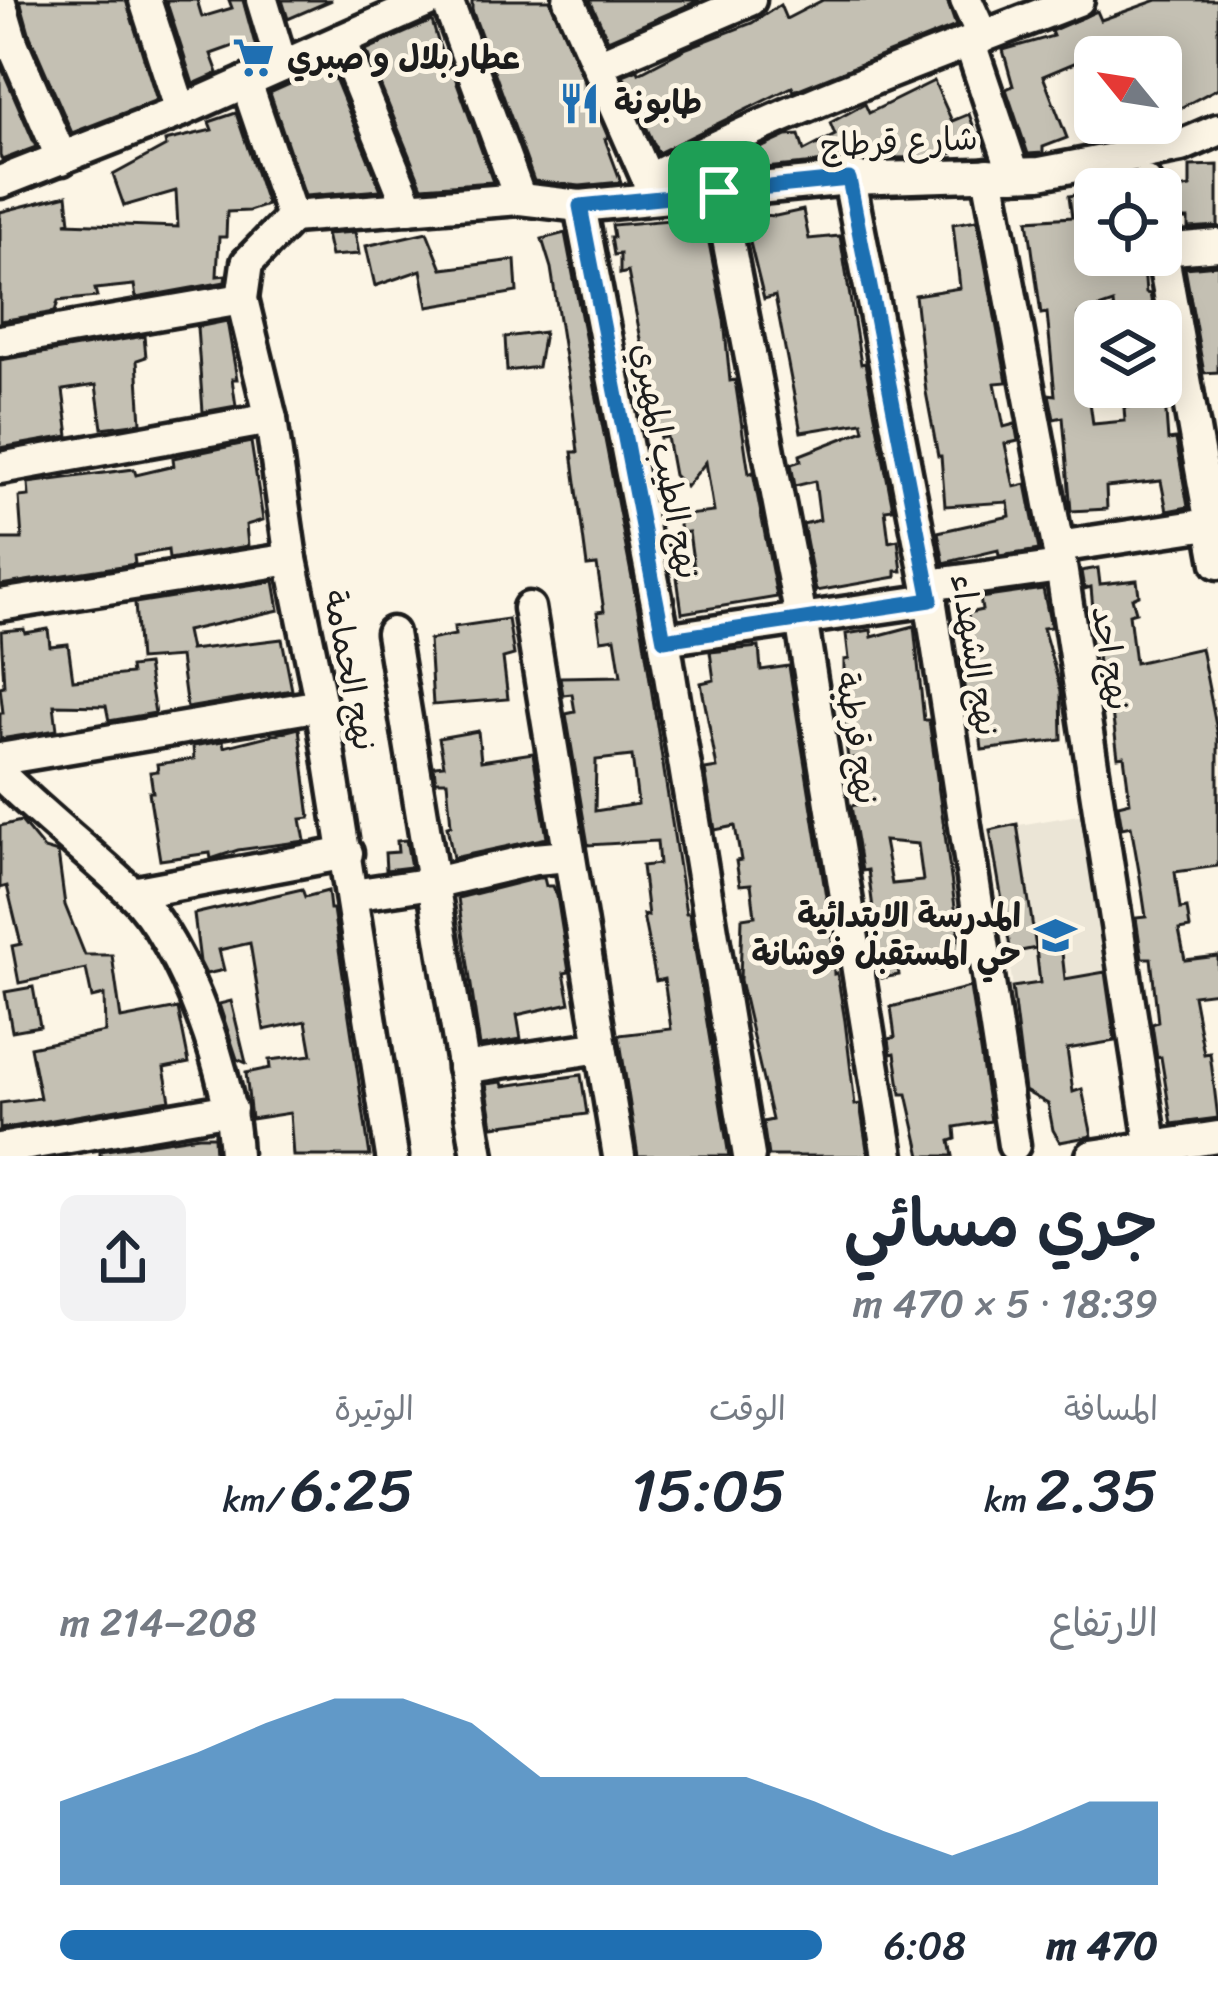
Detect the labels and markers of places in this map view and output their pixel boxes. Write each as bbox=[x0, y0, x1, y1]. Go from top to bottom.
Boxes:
place label: عطار بلال و صبري bbox=[287, 29, 520, 87]
supermarket icon: عطار بلال و صبري bbox=[230, 35, 276, 81]
place label: طابونة bbox=[614, 74, 702, 132]
restaurant icon: طابونة bbox=[557, 80, 603, 126]
pin bbox=[668, 141, 770, 243]
place label: المدرسة الابتدائية حي المستقبل فوشانة bbox=[751, 887, 1021, 983]
school or university icon: المدرسة الابتدائية حي المستقبل فوشانة bbox=[1032, 912, 1078, 958]

